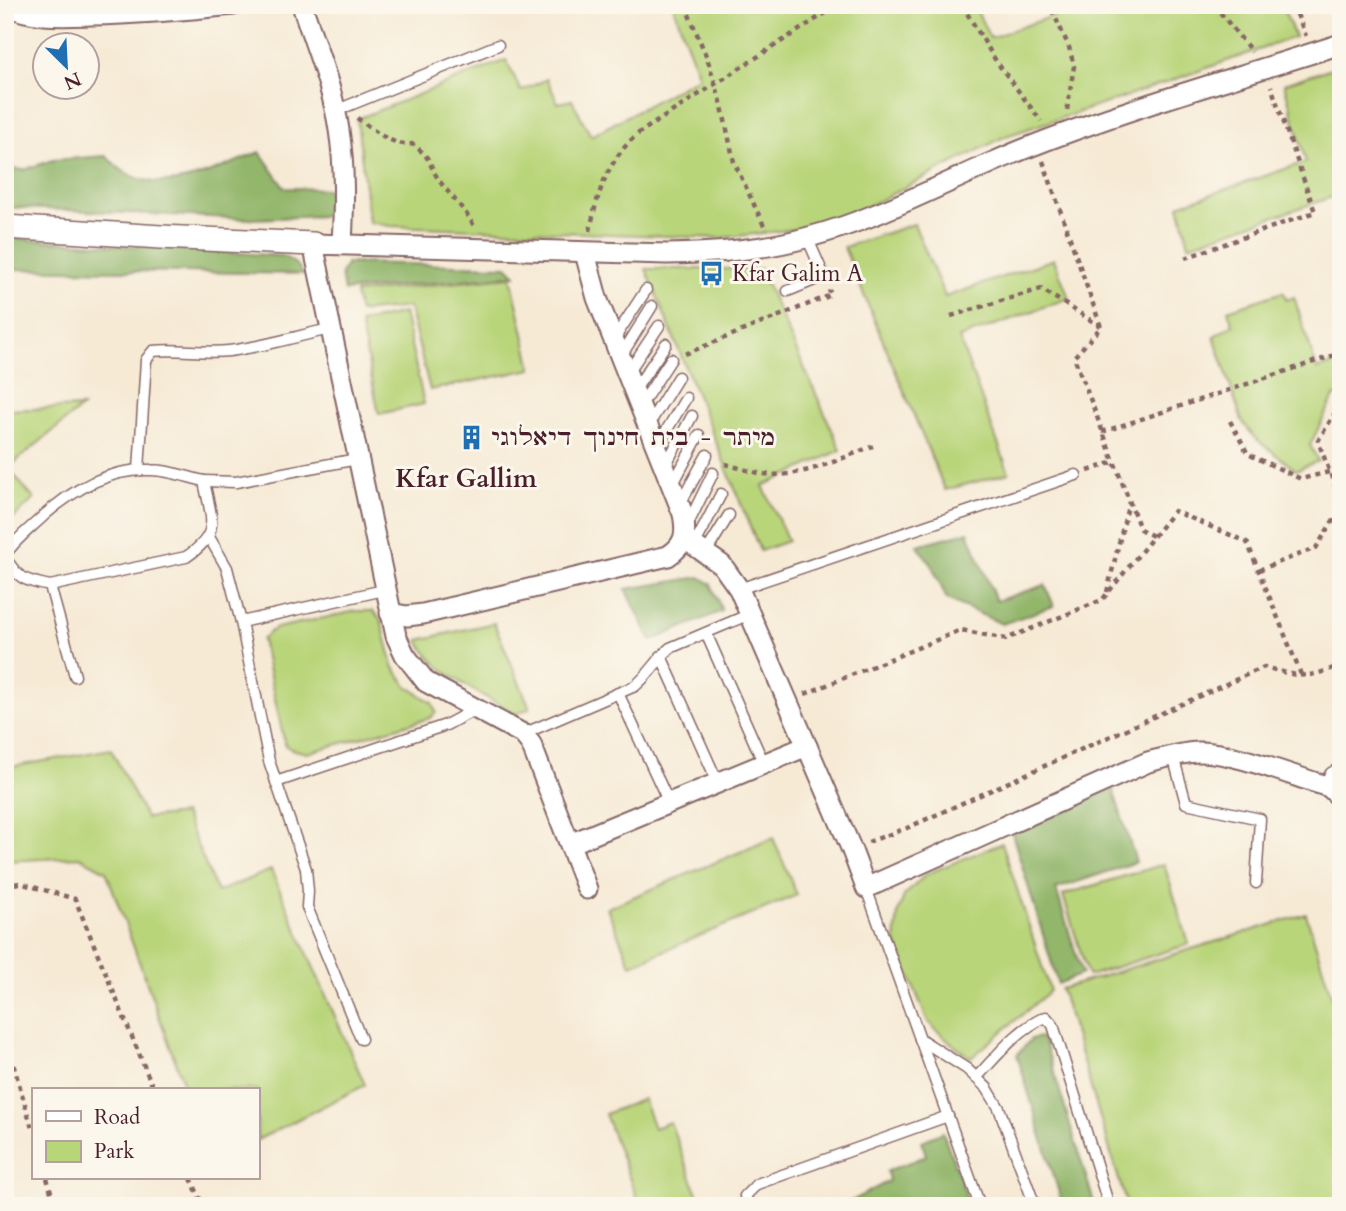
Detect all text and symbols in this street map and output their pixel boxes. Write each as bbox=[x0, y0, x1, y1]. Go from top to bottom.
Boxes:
north arrow bbox=[32, 32, 102, 102]
text: N bbox=[59, 65, 85, 96]
place label: Kfar Galim A bbox=[732, 258, 864, 289]
bus stop icon: Kfar Galim A bbox=[698, 259, 726, 287]
place label: מיתר - בית חינוך דיאלוגי bbox=[491, 422, 775, 453]
building icon: מיתר - בית חינוך דיאלוגי bbox=[457, 423, 485, 451]
district label: Kfar Gallim bbox=[395, 461, 537, 496]
legend bbox=[32, 1088, 259, 1180]
text: Road bbox=[94, 1103, 140, 1132]
text: Park bbox=[94, 1137, 135, 1166]

